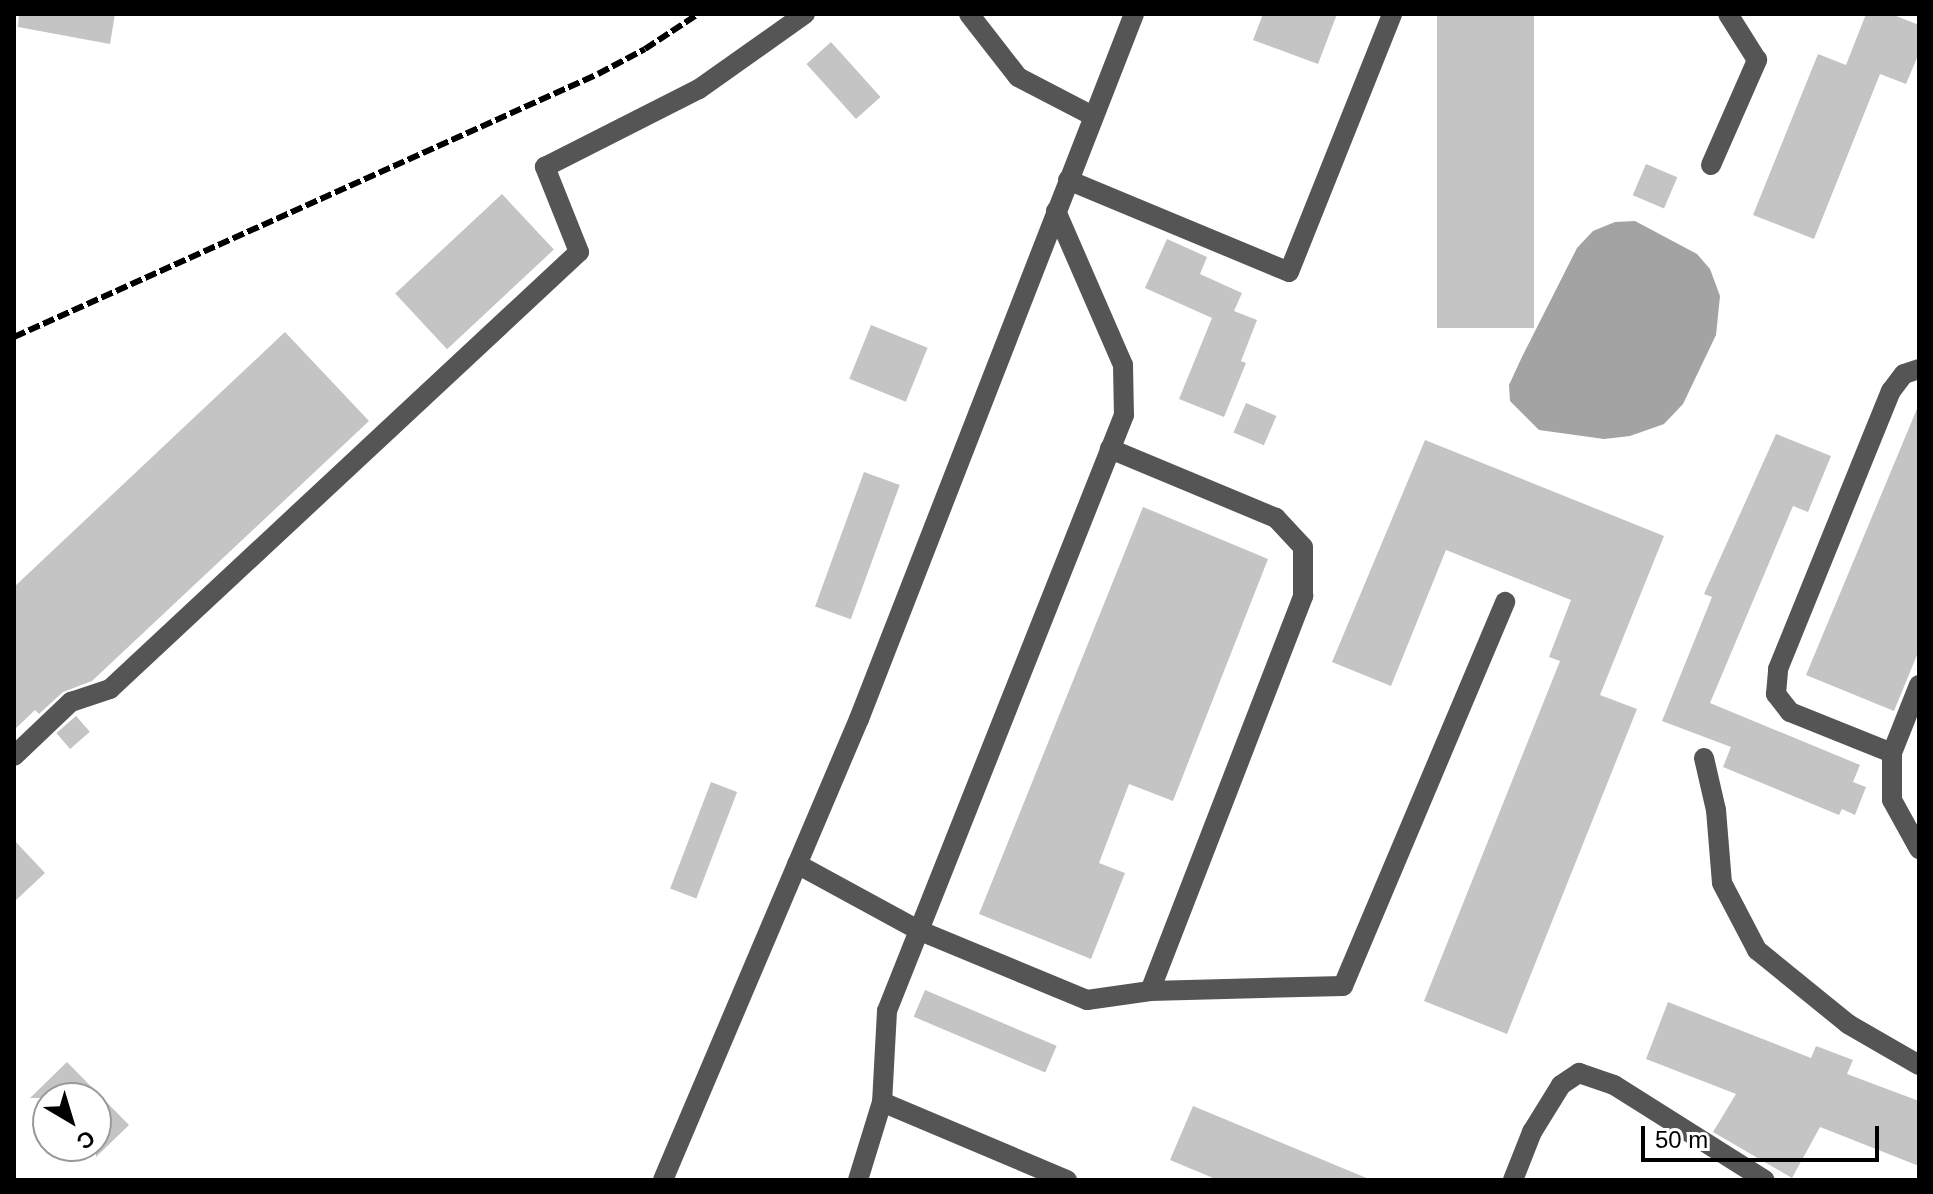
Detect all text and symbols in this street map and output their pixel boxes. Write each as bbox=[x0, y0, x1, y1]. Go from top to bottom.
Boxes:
north arrow bbox=[32, 1082, 112, 1162]
scale bar bbox=[1645, 1110, 1883, 1160]
text: С bbox=[72, 1125, 100, 1154]
text: 50 m bbox=[1655, 1126, 1708, 1153]

